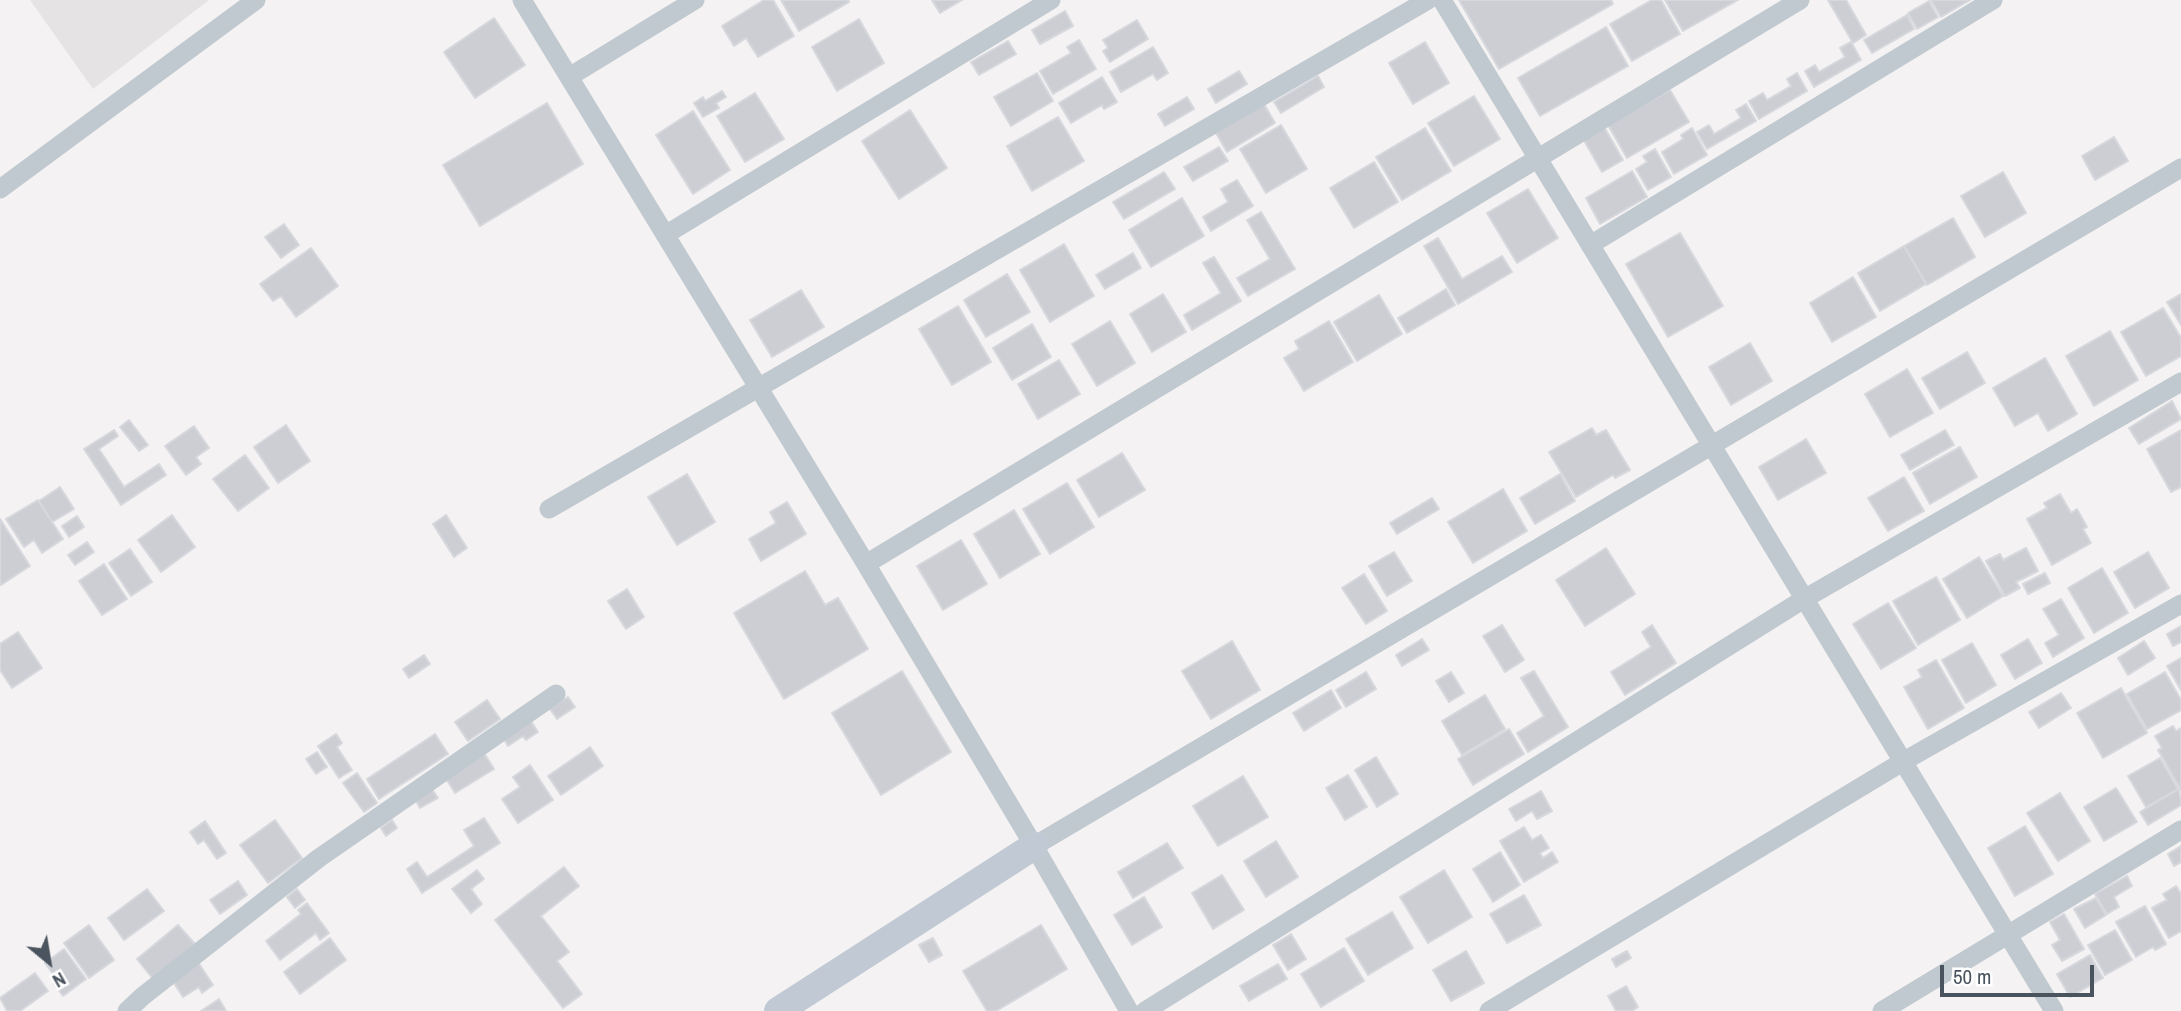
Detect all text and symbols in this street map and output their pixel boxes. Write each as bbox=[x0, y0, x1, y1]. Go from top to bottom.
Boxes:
north arrow bbox=[14, 927, 84, 997]
scale bar bbox=[1943, 951, 2097, 995]
text: 50 m bbox=[1953, 962, 1991, 991]
text: N bbox=[48, 966, 71, 994]

